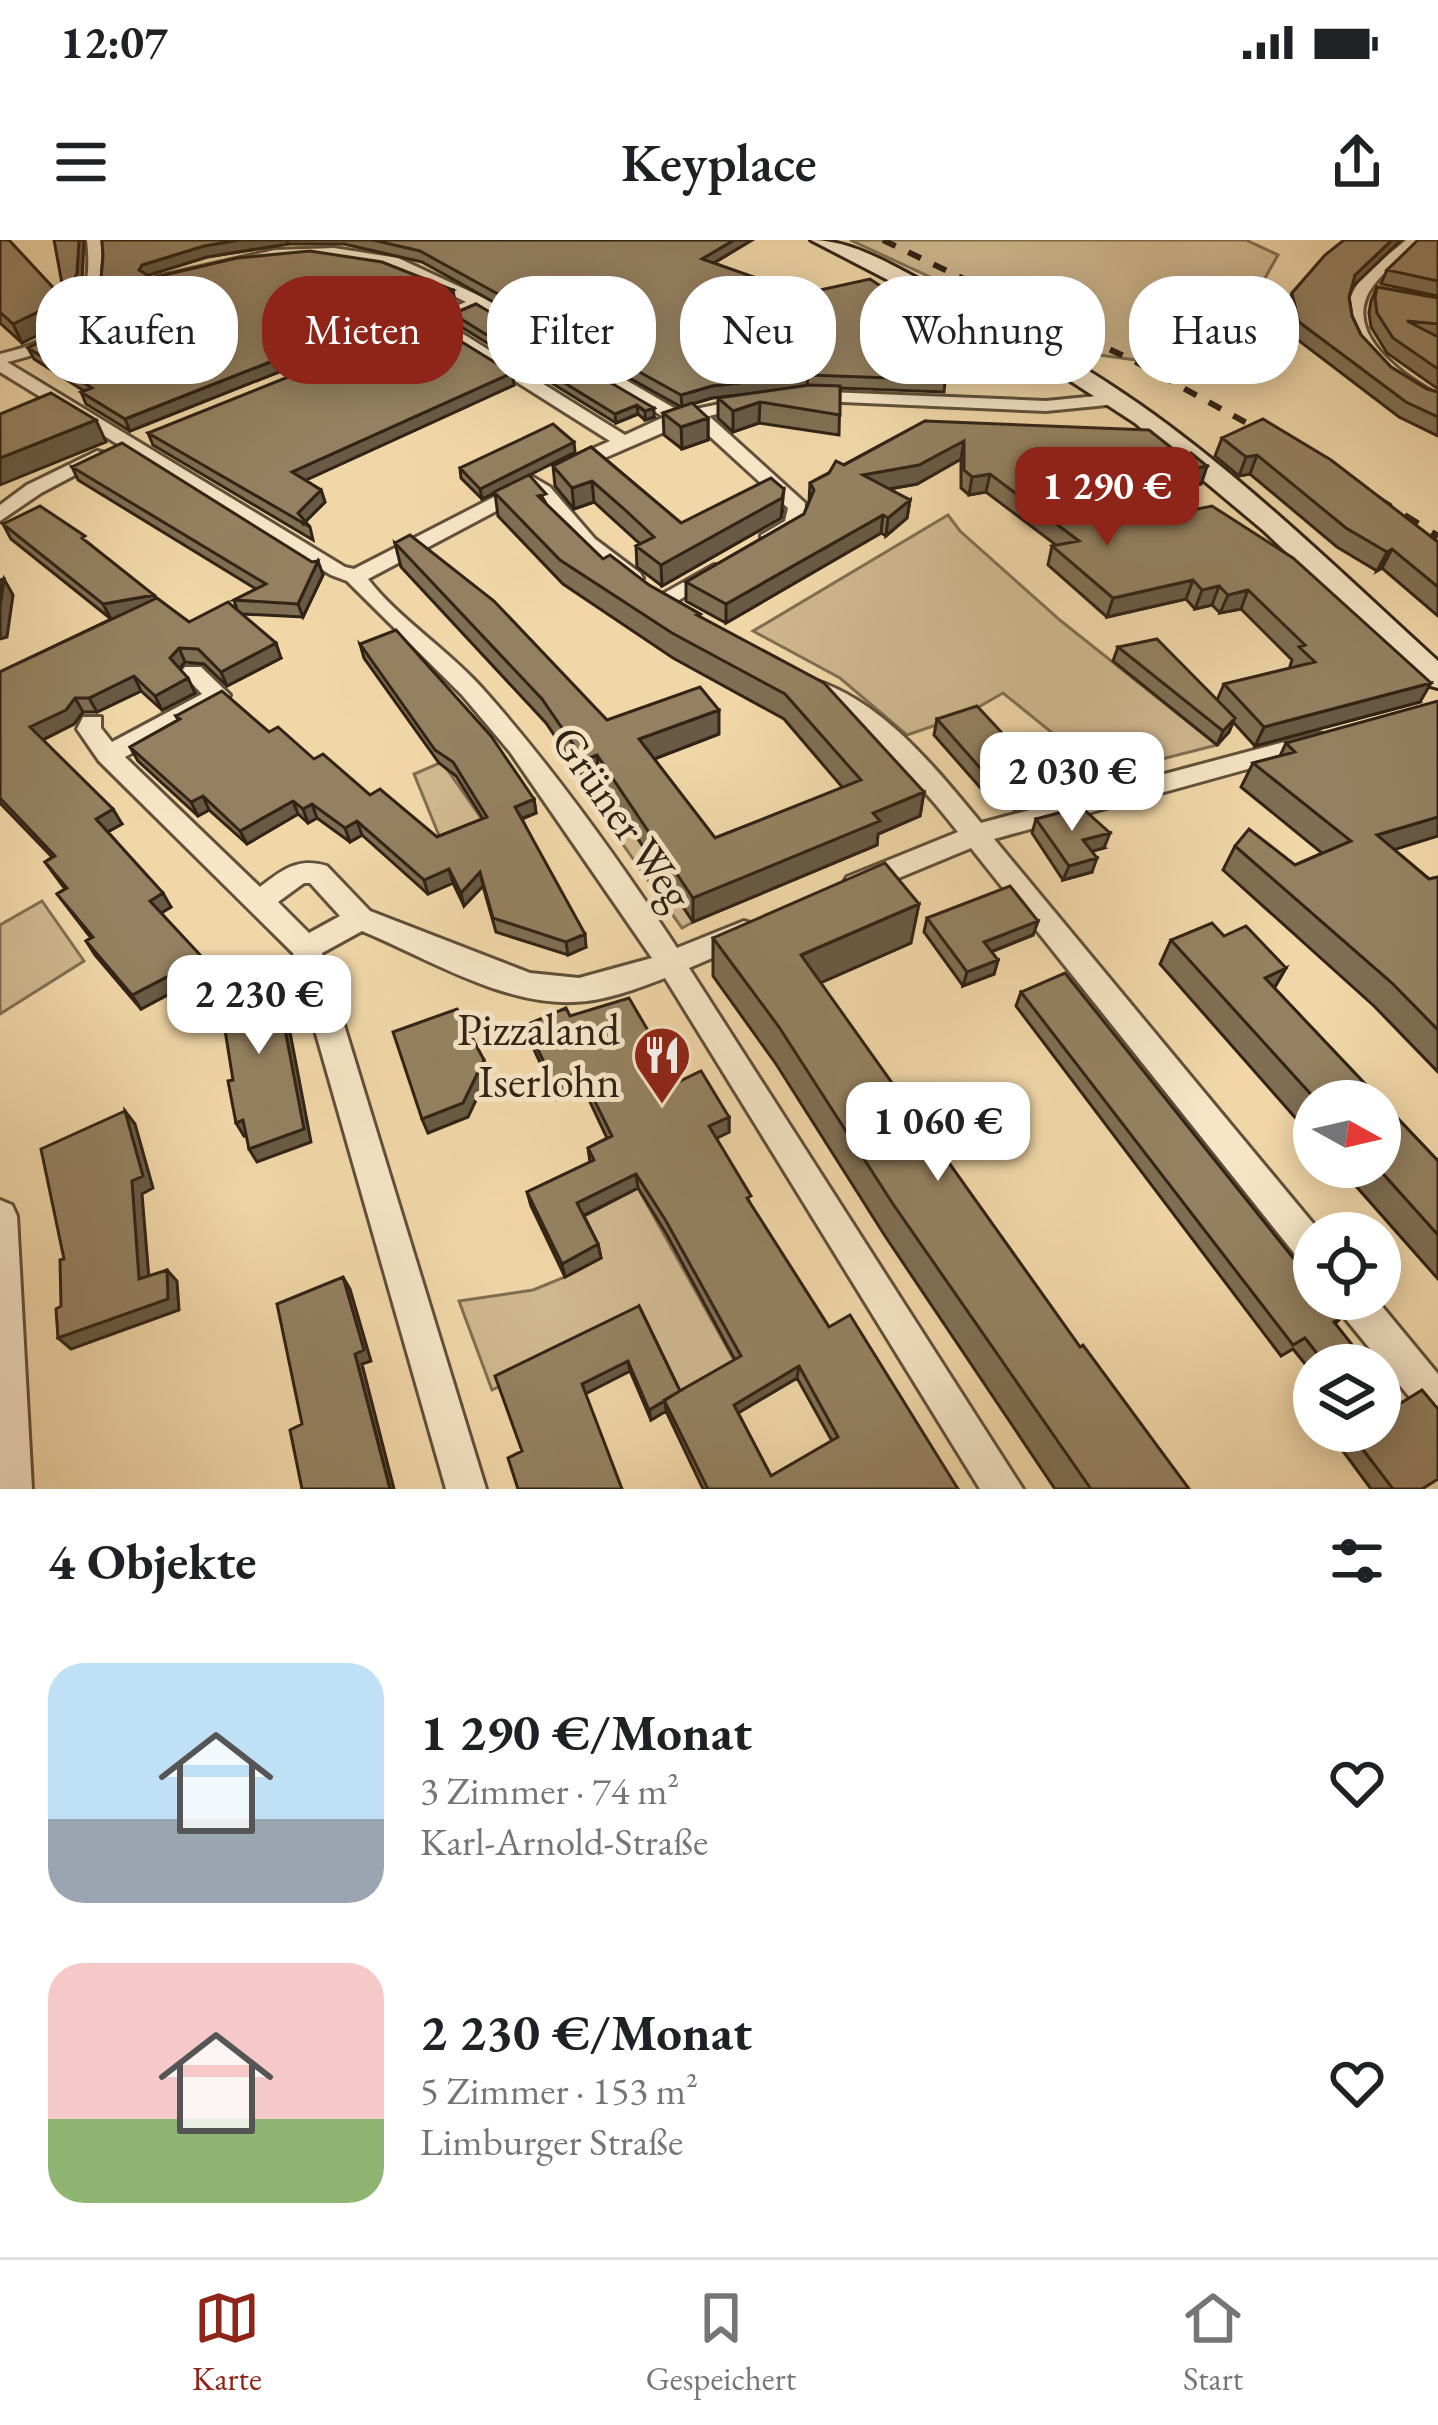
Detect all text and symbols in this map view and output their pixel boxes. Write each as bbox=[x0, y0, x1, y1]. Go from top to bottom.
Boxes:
text: 12:07 bbox=[60, 13, 168, 71]
text: Keyplace bbox=[621, 127, 817, 197]
icon: menu bbox=[48, 129, 114, 195]
icon: share bbox=[1324, 129, 1390, 195]
chip: Kaufen bbox=[36, 276, 238, 384]
chip: Mieten bbox=[262, 276, 463, 384]
chip: Filter bbox=[487, 276, 656, 384]
chip: Neu bbox=[680, 276, 836, 384]
chip: Wohnung bbox=[860, 276, 1105, 384]
chip: Haus bbox=[1129, 276, 1299, 384]
pin: 1 290 € bbox=[996, 447, 1218, 549]
text: 1 290 € bbox=[1042, 460, 1172, 511]
street label: Grüner Weg bbox=[539, 714, 707, 920]
pin: 2 030 € bbox=[961, 732, 1183, 834]
text: 2 030 € bbox=[1007, 745, 1137, 796]
pin: 2 230 € bbox=[148, 955, 370, 1057]
text: 2 230 € bbox=[194, 968, 324, 1019]
place label: Pizzaland Iserlohn bbox=[457, 1000, 620, 1110]
restaurant icon: Pizzaland Iserlohn bbox=[631, 1024, 693, 1106]
north arrow bbox=[1293, 1080, 1401, 1188]
map controls bbox=[1293, 1080, 1401, 1452]
pin: 1 060 € bbox=[827, 1082, 1049, 1184]
text: 1 060 € bbox=[873, 1095, 1003, 1146]
button: locate bbox=[1293, 1212, 1401, 1320]
button: layers bbox=[1293, 1344, 1401, 1452]
text: 4 Objekte bbox=[48, 1528, 257, 1594]
icon: filters bbox=[1324, 1528, 1390, 1594]
text: 1 290 €/Monat bbox=[420, 1699, 752, 1765]
icon: home bbox=[144, 1711, 288, 1855]
icon: heart bbox=[1324, 1750, 1390, 1816]
text: 3 Zimmer · 74 m² bbox=[420, 1765, 679, 1816]
text: Karl-Arnold-Straße bbox=[420, 1816, 708, 1867]
text: 2 230 €/Monat bbox=[420, 1999, 752, 2065]
icon: home bbox=[144, 2011, 288, 2155]
icon: heart bbox=[1324, 2050, 1390, 2116]
text: 5 Zimmer · 153 m² bbox=[420, 2065, 698, 2116]
text: Limburger Straße bbox=[420, 2116, 683, 2167]
tab: Karte bbox=[192, 2285, 262, 2400]
tab: Gespeichert bbox=[646, 2285, 796, 2400]
tab: Start bbox=[1180, 2285, 1246, 2400]

